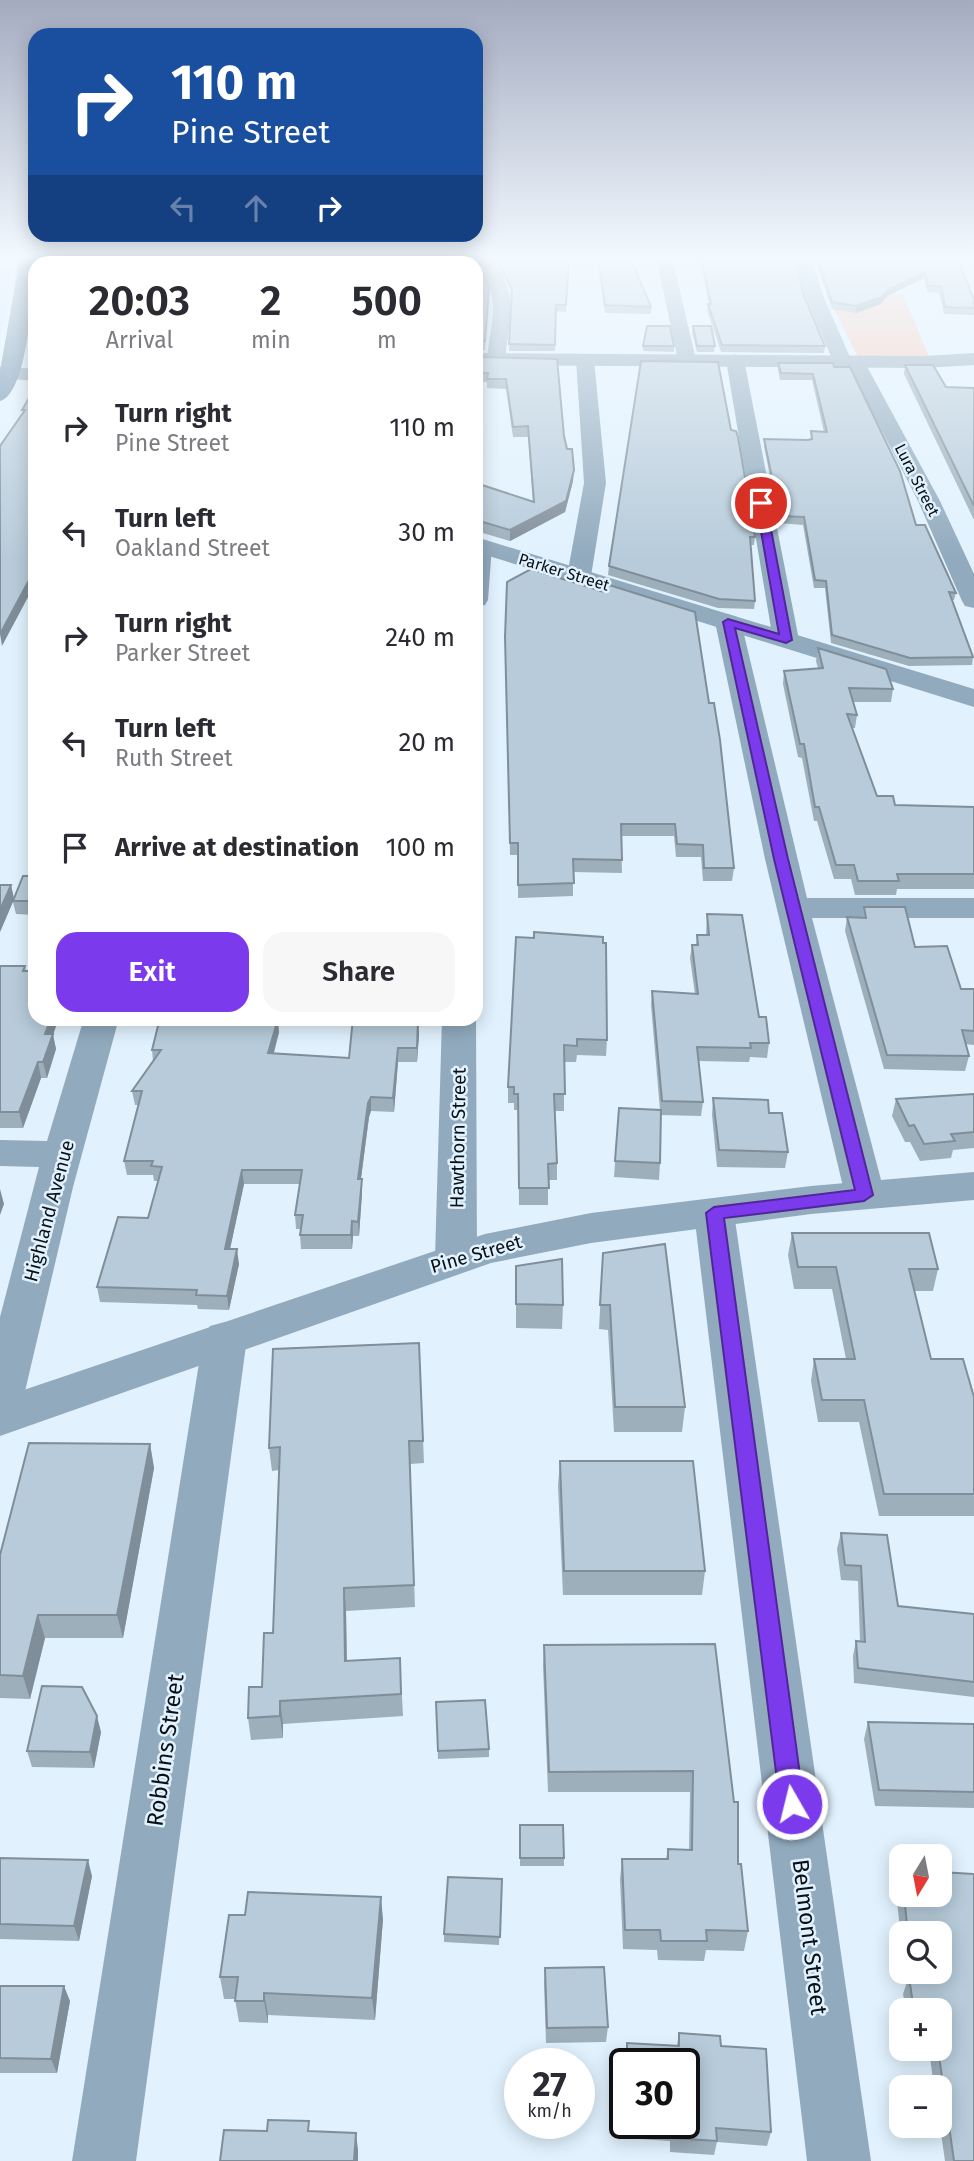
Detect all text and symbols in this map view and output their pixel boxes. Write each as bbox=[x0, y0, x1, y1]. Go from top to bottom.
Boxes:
text: 110 m bbox=[171, 53, 297, 112]
icon: right bbox=[56, 56, 147, 147]
text: Pine Street bbox=[171, 113, 330, 151]
icon: left bbox=[164, 189, 202, 227]
icon: ahead bbox=[237, 189, 275, 227]
icon: right bbox=[310, 189, 348, 227]
text: 20:03 bbox=[89, 276, 190, 326]
text: 2 bbox=[260, 276, 282, 326]
text: 500 bbox=[351, 276, 422, 326]
text: Arrival bbox=[106, 326, 173, 354]
text: min bbox=[251, 326, 291, 354]
text: m bbox=[377, 326, 397, 354]
text: Turn right bbox=[115, 398, 232, 429]
icon: right bbox=[56, 409, 94, 447]
text: 110 m bbox=[389, 412, 455, 443]
text: Pine Street bbox=[115, 429, 229, 457]
street label: Lura Street bbox=[891, 440, 943, 520]
pin bbox=[731, 473, 791, 533]
icon: arrive bbox=[742, 484, 780, 522]
text: Turn left bbox=[115, 503, 216, 534]
icon: left bbox=[56, 514, 94, 552]
text: 30 m bbox=[398, 517, 455, 548]
text: Oakland Street bbox=[115, 534, 270, 562]
street label: Parker Street bbox=[516, 549, 612, 595]
text: Turn right bbox=[115, 608, 232, 639]
icon: right bbox=[56, 619, 94, 657]
text: 240 m bbox=[385, 622, 455, 653]
text: Parker Street bbox=[115, 639, 250, 667]
text: Turn left bbox=[115, 713, 216, 744]
icon: left bbox=[56, 724, 94, 762]
text: 20 m bbox=[398, 727, 455, 758]
text: Ruth Street bbox=[115, 744, 233, 772]
icon: arrive bbox=[56, 829, 94, 867]
text: Arrive at destination bbox=[115, 832, 359, 863]
text: 100 m bbox=[386, 832, 455, 863]
button: Exit bbox=[56, 932, 249, 1012]
button: Share bbox=[263, 932, 455, 1012]
street label: Hawthorn Street bbox=[445, 1067, 471, 1209]
street label: Highland Avenue bbox=[19, 1138, 79, 1284]
street label: Pine Street bbox=[427, 1230, 525, 1278]
street label: Robbins Street bbox=[140, 1671, 190, 1828]
position arrow bbox=[755, 1767, 829, 1841]
north arrow bbox=[889, 1844, 952, 1908]
map controls bbox=[889, 1844, 952, 2138]
street label: Belmont Street bbox=[787, 1858, 834, 2017]
button: search bbox=[889, 1921, 952, 1984]
button: + bbox=[889, 1998, 952, 2061]
speed limit sign: 30 bbox=[609, 2048, 700, 2139]
text: 27 bbox=[532, 2063, 567, 2105]
button: − bbox=[889, 2075, 952, 2138]
text: km/h bbox=[527, 2100, 572, 2122]

